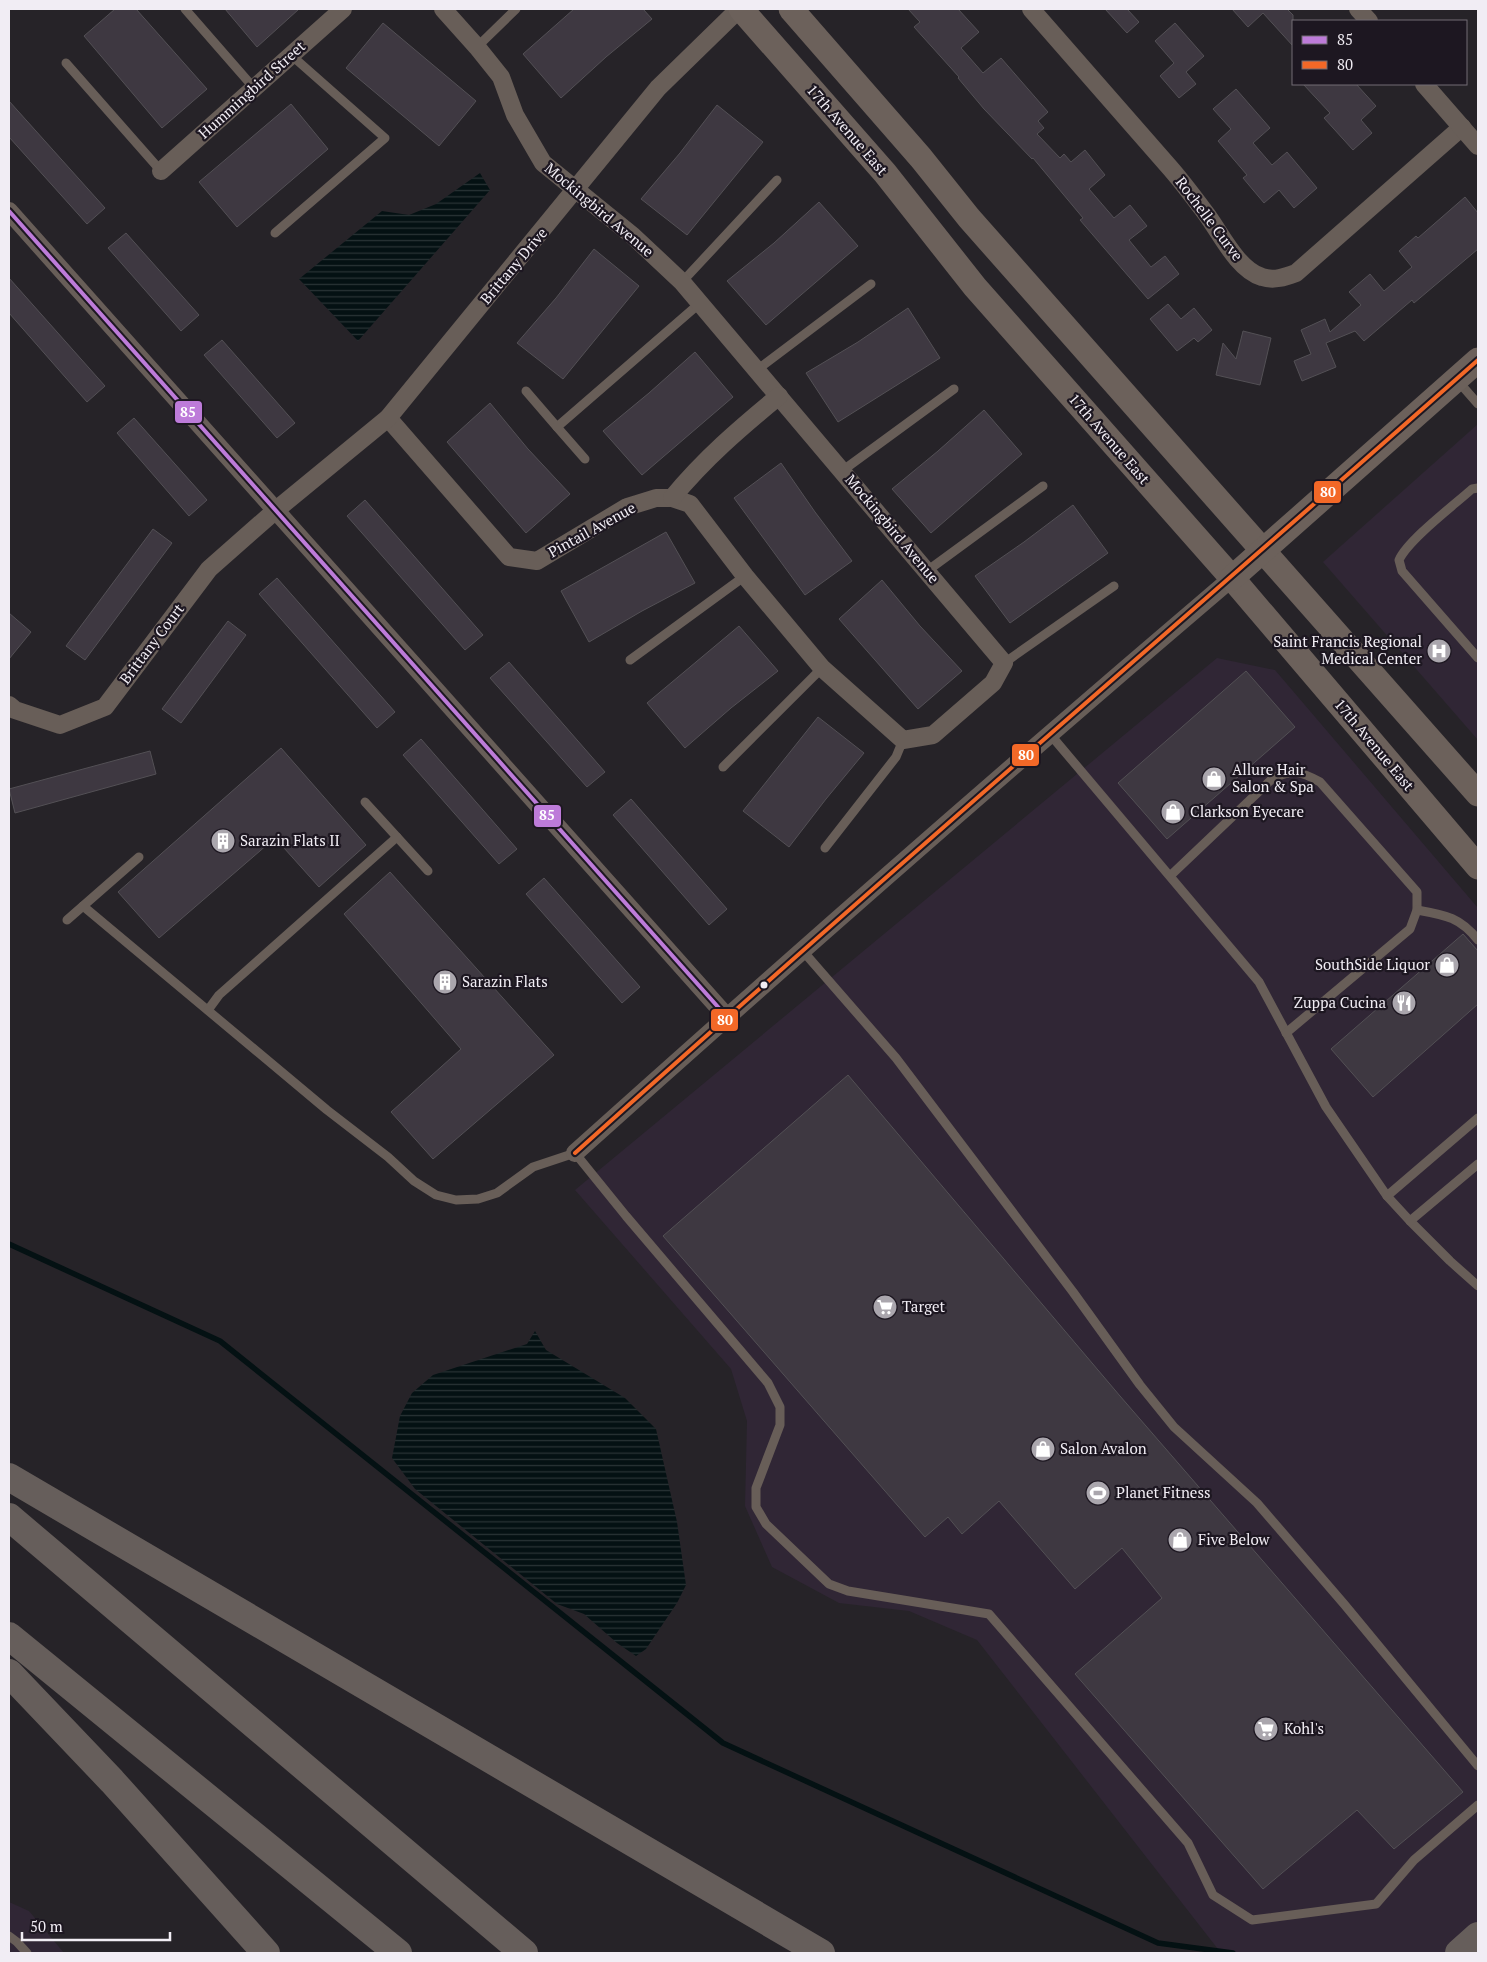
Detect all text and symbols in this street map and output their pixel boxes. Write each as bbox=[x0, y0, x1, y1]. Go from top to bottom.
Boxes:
legend bbox=[1292, 20, 1467, 85]
text: 85 bbox=[1337, 29, 1353, 49]
street label: Hummingbird Street bbox=[194, 36, 309, 143]
text: 80 bbox=[1337, 54, 1353, 74]
street label: 17th Avenue East bbox=[803, 80, 893, 179]
street label: Mockingbird Avenue bbox=[541, 158, 658, 261]
street label: Rochelle Curve bbox=[1172, 172, 1248, 264]
street label: Brittany Drive bbox=[475, 223, 551, 308]
street label: 17th Avenue East bbox=[1065, 389, 1155, 488]
line badge: 85 bbox=[174, 400, 203, 424]
text: 85 bbox=[180, 402, 196, 421]
street label: Mockingbird Avenue bbox=[841, 470, 944, 587]
line badge: 80 bbox=[1313, 480, 1342, 504]
text: 80 bbox=[1320, 482, 1336, 501]
street label: Pintail Avenue bbox=[544, 497, 639, 561]
street label: Brittany Court bbox=[114, 599, 188, 688]
place label: Saint Francis Regional Medical Center bbox=[1273, 631, 1422, 668]
hospital icon: Saint Francis Regional Medical Center bbox=[1426, 638, 1452, 664]
street label: 17th Avenue East bbox=[1330, 694, 1419, 795]
line badge: 80 bbox=[1011, 743, 1040, 767]
text: 80 bbox=[1018, 745, 1034, 764]
place label: Allure Hair Salon & Spa bbox=[1232, 759, 1314, 796]
shop icon: Allure Hair Salon & Spa bbox=[1201, 766, 1227, 792]
shop icon: Clarkson Eyecare bbox=[1160, 799, 1186, 825]
place label: Clarkson Eyecare bbox=[1190, 801, 1304, 821]
line badge: 85 bbox=[533, 804, 562, 828]
text: 85 bbox=[539, 805, 555, 824]
building icon: Sarazin Flats II bbox=[210, 828, 236, 854]
place label: Sarazin Flats II bbox=[240, 830, 340, 850]
shop icon: SouthSide Liquor bbox=[1434, 952, 1460, 978]
place label: SouthSide Liquor bbox=[1315, 954, 1430, 974]
building icon: Sarazin Flats bbox=[432, 969, 458, 995]
place label: Sarazin Flats bbox=[462, 971, 548, 991]
unlabelled marker bbox=[759, 980, 769, 990]
restaurant icon: Zuppa Cucina bbox=[1391, 990, 1417, 1016]
place label: Zuppa Cucina bbox=[1294, 992, 1386, 1012]
line badge: 80 bbox=[710, 1008, 739, 1032]
text: 80 bbox=[717, 1010, 733, 1029]
supermarket icon: Target bbox=[872, 1294, 898, 1320]
place label: Target bbox=[902, 1296, 946, 1316]
shop icon: Salon Avalon bbox=[1030, 1436, 1056, 1462]
place label: Salon Avalon bbox=[1060, 1438, 1147, 1458]
sports icon: Planet Fitness bbox=[1085, 1480, 1111, 1506]
place label: Planet Fitness bbox=[1116, 1482, 1210, 1502]
shop icon: Five Below bbox=[1167, 1527, 1193, 1553]
place label: Five Below bbox=[1198, 1529, 1271, 1549]
supermarket icon: Kohl's bbox=[1253, 1716, 1279, 1742]
place label: Kohl's bbox=[1284, 1718, 1324, 1738]
scale bar bbox=[22, 1910, 170, 1942]
text: 50 m bbox=[30, 1916, 63, 1936]

